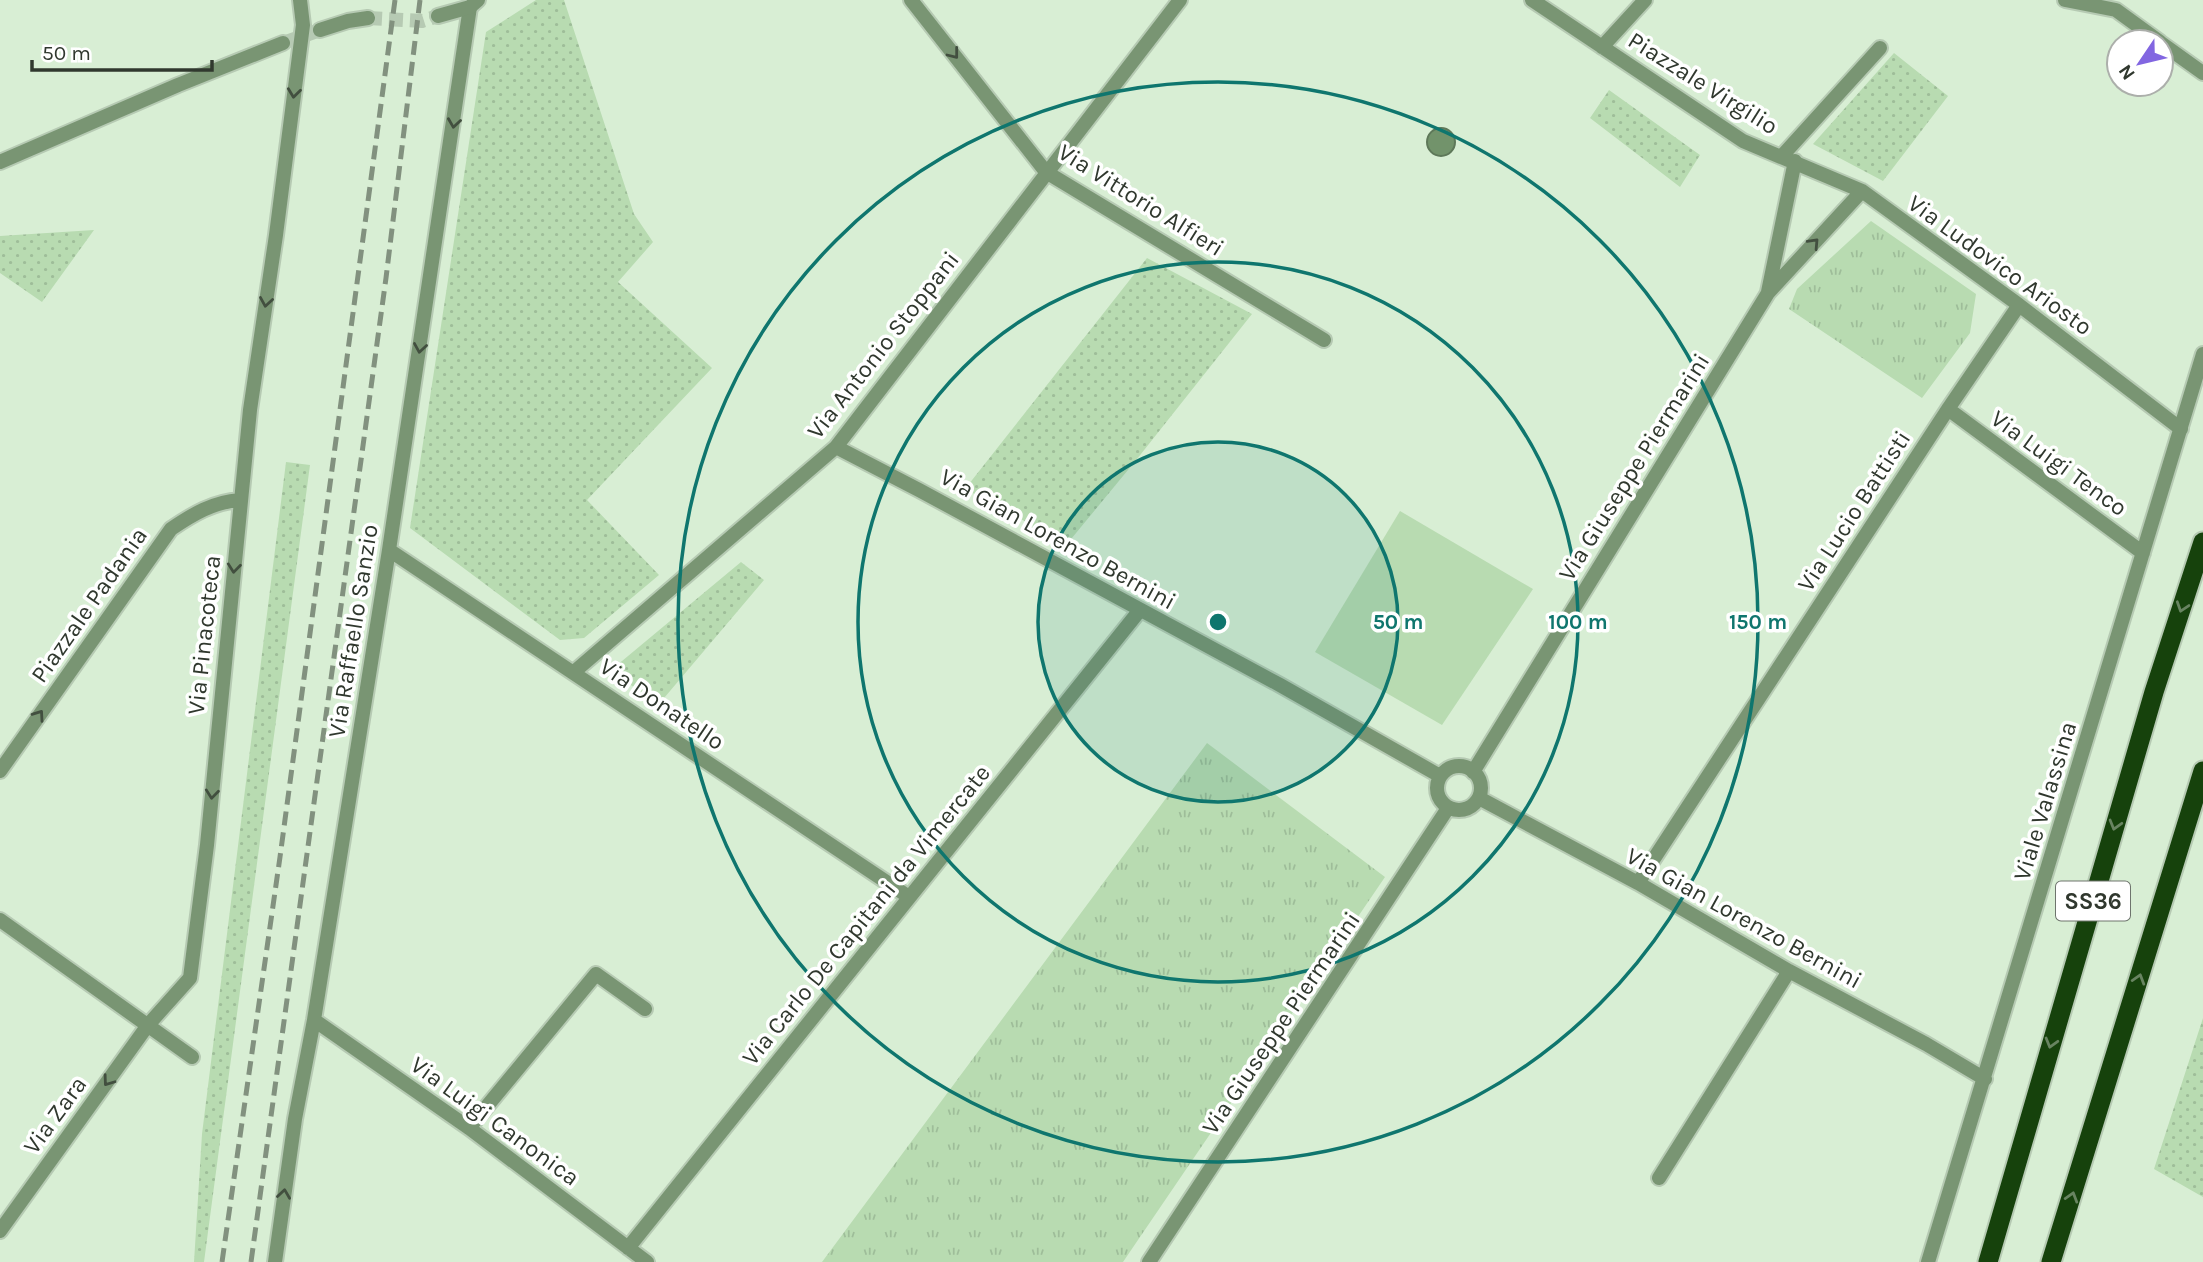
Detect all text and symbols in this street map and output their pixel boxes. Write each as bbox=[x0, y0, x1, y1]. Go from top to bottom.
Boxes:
street label: Piazzale Virgilio bbox=[1623, 26, 1783, 140]
scale bar bbox=[32, 28, 212, 72]
north arrow bbox=[2105, 28, 2175, 98]
text: 50 m bbox=[42, 41, 91, 65]
one-way arrow bbox=[945, 46, 958, 58]
text: N bbox=[2114, 60, 2140, 84]
one-way arrow bbox=[287, 87, 302, 99]
one-way arrow bbox=[446, 117, 461, 129]
street label: Via Vittorio Alfieri bbox=[1053, 138, 1229, 262]
street label: Via Ludovico Ariosto bbox=[1903, 189, 2097, 341]
one-way arrow bbox=[1806, 238, 1818, 251]
street label: Via Antonio Stoppani bbox=[801, 246, 965, 444]
one-way arrow bbox=[259, 296, 274, 308]
one-way arrow bbox=[413, 342, 428, 354]
street label: Via Giuseppe Piermarini bbox=[1553, 348, 1715, 586]
street label: Via Luigi Tenco bbox=[1985, 404, 2133, 522]
street label: Via Lucio Battisti bbox=[1792, 425, 1916, 597]
street label: Via Gian Lorenzo Bernini bbox=[935, 463, 1181, 615]
street label: Piazzale Padania bbox=[25, 522, 153, 688]
street label: Via Raffaello Sanzio bbox=[322, 522, 384, 740]
street label: Via Pinacoteca bbox=[182, 554, 226, 716]
one-way arrow bbox=[227, 563, 242, 574]
one-way arrow bbox=[2175, 601, 2190, 613]
centre of rings bbox=[1206, 610, 1230, 634]
text: 50 m bbox=[1373, 610, 1423, 634]
text: 100 m bbox=[1548, 610, 1608, 634]
text: 150 m bbox=[1729, 610, 1787, 634]
street label: Via Donatello bbox=[594, 652, 730, 756]
one-way arrow bbox=[31, 710, 43, 723]
street label: Viale Valassina bbox=[2008, 718, 2082, 884]
street label: Via Carlo De Capitani da Vimercate bbox=[736, 759, 996, 1071]
one-way arrow bbox=[204, 789, 219, 800]
one-way arrow bbox=[2109, 819, 2123, 831]
street label: Via Gian Lorenzo Bernini bbox=[1621, 842, 1867, 994]
road number: SS36 bbox=[2056, 882, 2130, 920]
street label: Via Giuseppe Piermarini bbox=[1196, 906, 1366, 1140]
one-way arrow bbox=[2130, 974, 2145, 986]
one-way arrow bbox=[2045, 1037, 2060, 1049]
street label: Via Luigi Canonica bbox=[405, 1050, 585, 1192]
street label: Via Zara bbox=[18, 1071, 92, 1159]
one-way arrow bbox=[104, 1073, 116, 1086]
one-way arrow bbox=[277, 1189, 292, 1200]
one-way arrow bbox=[2063, 1191, 2078, 1203]

